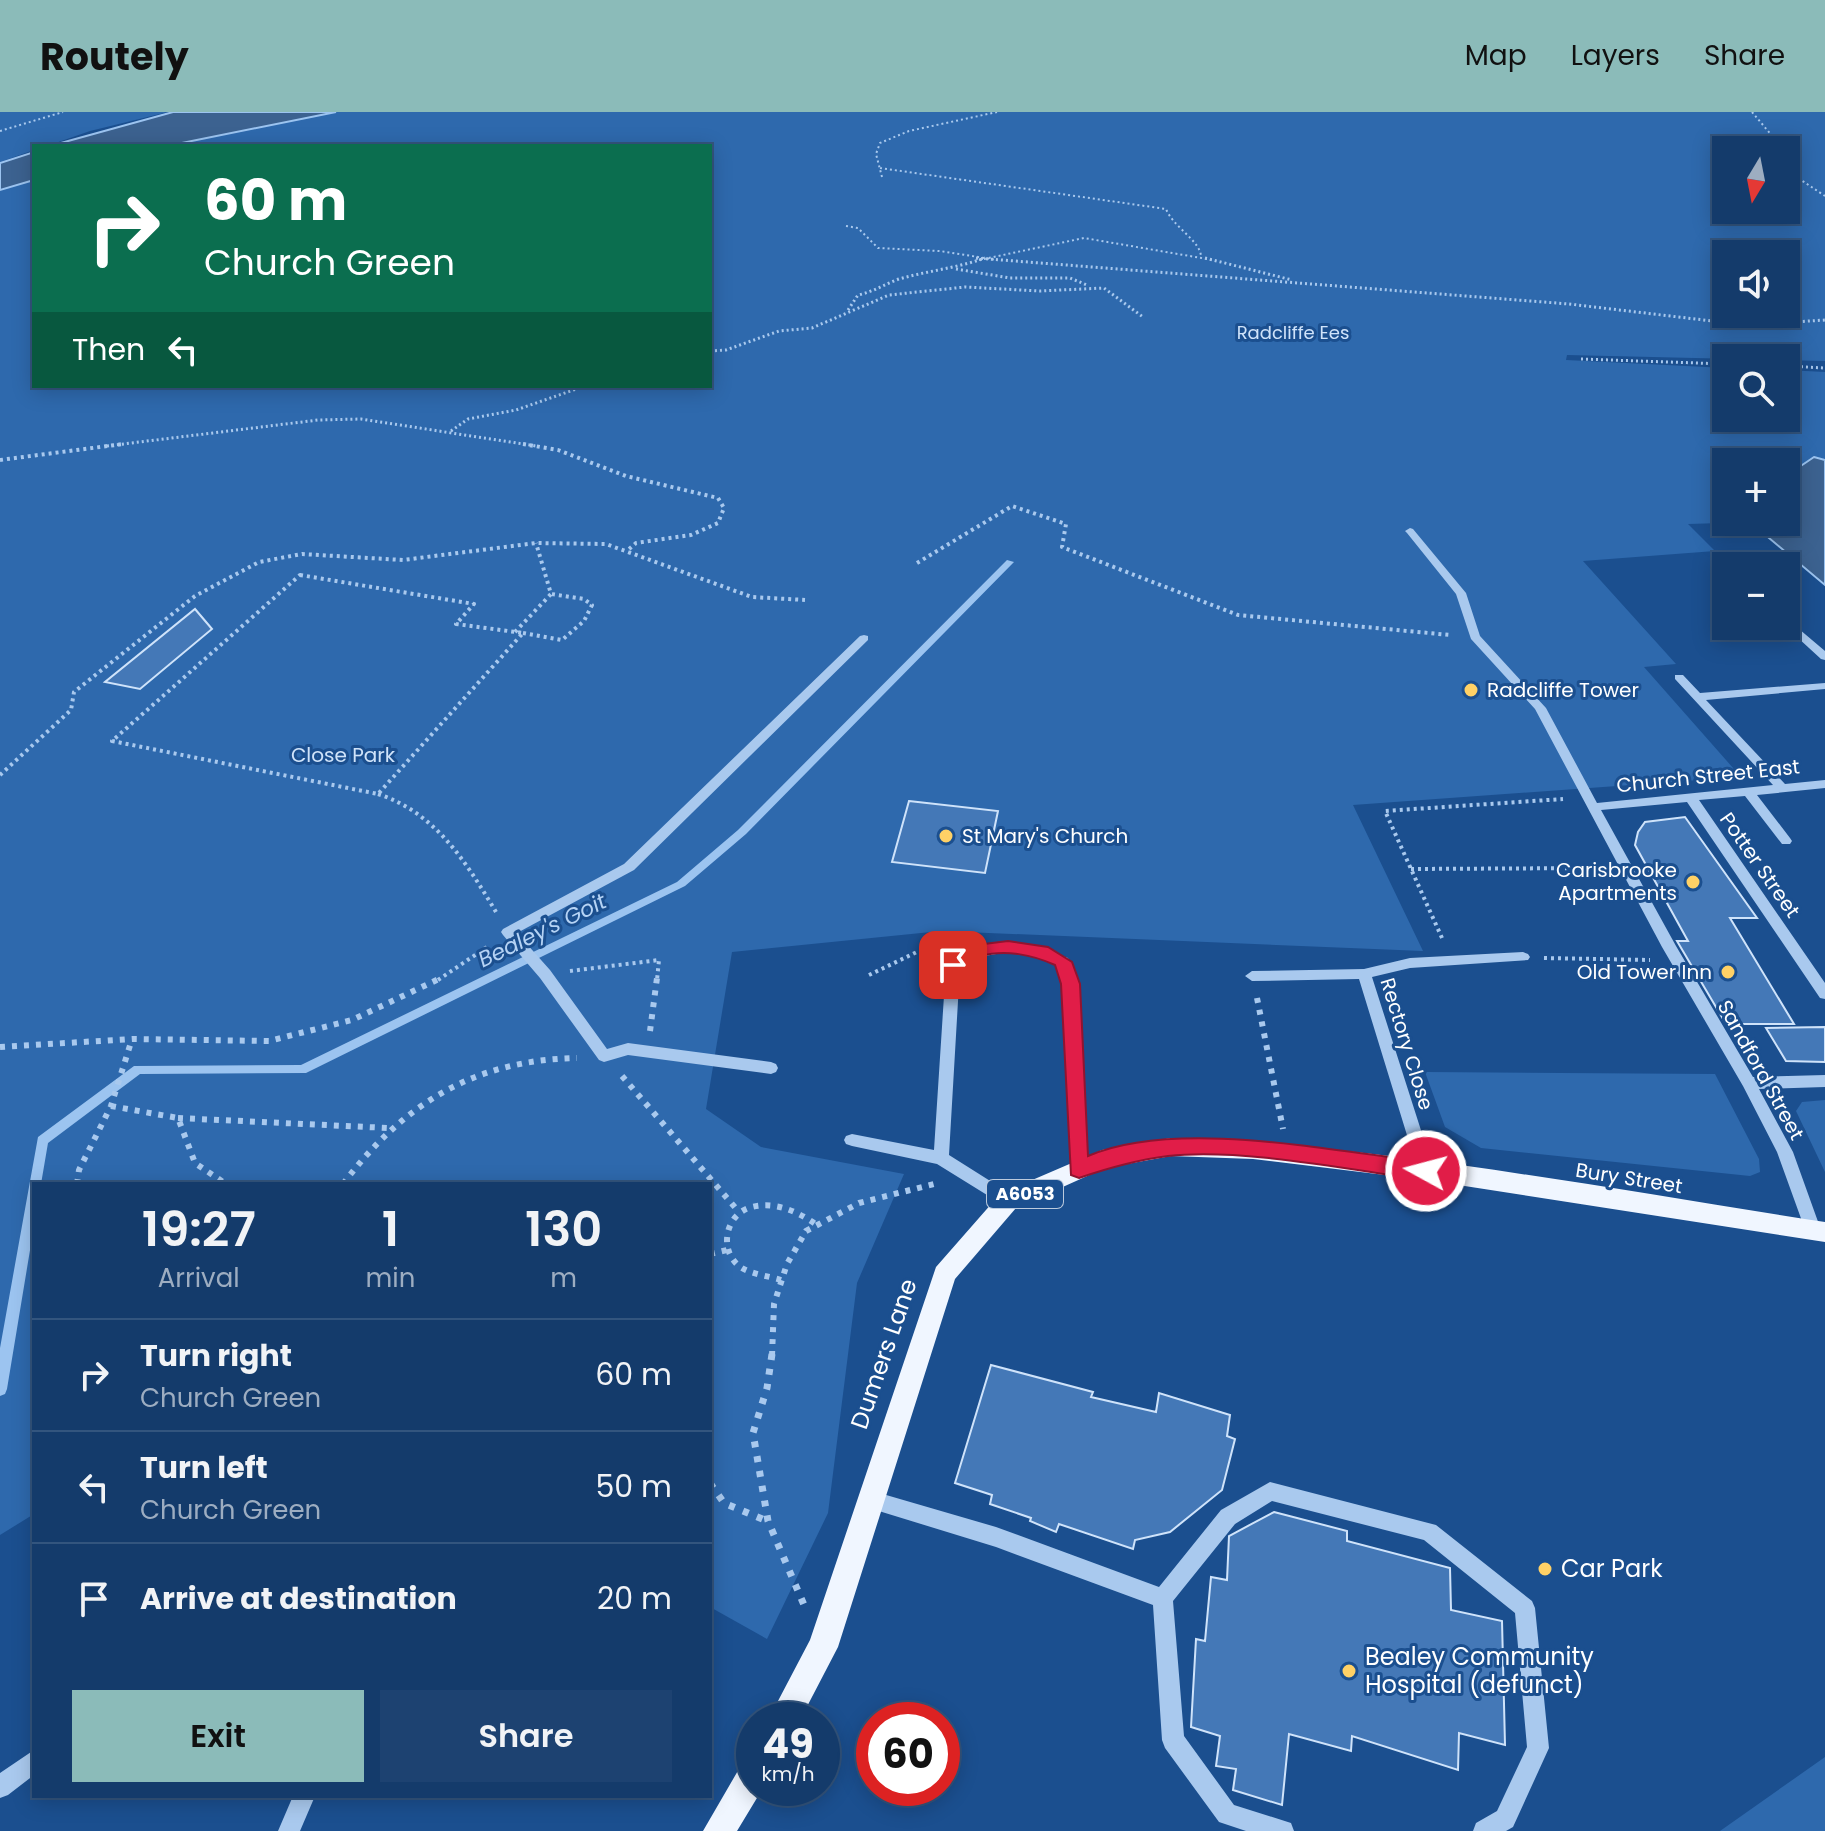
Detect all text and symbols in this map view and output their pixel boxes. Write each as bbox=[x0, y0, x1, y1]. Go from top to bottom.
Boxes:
text: Routely bbox=[40, 30, 189, 83]
text: Map bbox=[1465, 36, 1527, 75]
text: Layers bbox=[1571, 36, 1660, 75]
text: Share bbox=[1704, 36, 1785, 75]
north arrow bbox=[1712, 136, 1800, 224]
map controls bbox=[1712, 136, 1800, 640]
text: 60 m bbox=[204, 161, 347, 240]
icon: right bbox=[72, 176, 176, 280]
text: Church Green bbox=[204, 237, 455, 288]
button: sound bbox=[1712, 240, 1800, 328]
park label: Radcliffe Ees bbox=[1237, 320, 1349, 345]
text: Then bbox=[72, 328, 145, 371]
icon: left bbox=[161, 328, 205, 372]
button: search bbox=[1712, 344, 1800, 432]
button: + bbox=[1712, 448, 1800, 536]
button: − bbox=[1712, 552, 1800, 640]
place label: Radcliffe Tower bbox=[1487, 676, 1639, 704]
marker: Radcliffe Tower bbox=[1462, 681, 1480, 699]
park label: Close Park bbox=[291, 741, 396, 769]
street label: Church Street East bbox=[1615, 752, 1801, 800]
street label: Potter Street bbox=[1713, 807, 1807, 923]
place label: St Mary's Church bbox=[962, 822, 1128, 850]
marker: St Mary's Church bbox=[937, 827, 955, 845]
place label: Carisbrooke Apartments bbox=[1556, 856, 1677, 907]
marker: Carisbrooke Apartments bbox=[1684, 873, 1702, 891]
water label: Bealey's Goit bbox=[473, 885, 613, 975]
pin bbox=[919, 931, 987, 999]
icon: arrive bbox=[931, 943, 975, 987]
place label: Old Tower Inn bbox=[1577, 958, 1712, 986]
marker: Old Tower Inn bbox=[1719, 963, 1737, 981]
street label: Rectory Close bbox=[1374, 974, 1440, 1114]
street label: Sandford Street bbox=[1711, 995, 1811, 1145]
position arrow bbox=[1384, 1129, 1468, 1213]
street label: Bury Street bbox=[1574, 1156, 1684, 1200]
road number: A6053 bbox=[987, 1180, 1063, 1208]
text: 19:27 bbox=[142, 1196, 256, 1263]
text: 1 bbox=[382, 1196, 399, 1263]
text: 130 bbox=[525, 1196, 602, 1263]
text: Arrival bbox=[158, 1260, 240, 1296]
text: min bbox=[365, 1260, 415, 1296]
text: m bbox=[550, 1260, 577, 1296]
street label: Dumers Lane bbox=[842, 1274, 925, 1433]
text: Turn right bbox=[140, 1334, 292, 1377]
icon: right bbox=[72, 1353, 116, 1397]
text: 60 m bbox=[595, 1353, 672, 1396]
text: Church Green bbox=[140, 1380, 321, 1416]
text: Turn left bbox=[140, 1446, 268, 1489]
icon: left bbox=[72, 1465, 116, 1509]
text: 50 m bbox=[595, 1465, 672, 1508]
text: Church Green bbox=[140, 1492, 321, 1528]
place label: Car Park bbox=[1561, 1552, 1663, 1585]
marker: Car Park bbox=[1536, 1560, 1554, 1578]
icon: arrive bbox=[72, 1577, 116, 1621]
text: Arrive at destination bbox=[140, 1577, 457, 1620]
text: 20 m bbox=[597, 1577, 672, 1620]
place label: Bealey Community Hospital (defunct) bbox=[1365, 1640, 1594, 1701]
marker: Bealey Community Hospital (defunct) bbox=[1340, 1662, 1358, 1680]
button: Exit bbox=[72, 1690, 364, 1782]
button: Share bbox=[380, 1690, 672, 1782]
speed limit sign: 60 bbox=[856, 1702, 960, 1806]
text: 49 bbox=[762, 1716, 814, 1772]
text: km/h bbox=[761, 1760, 815, 1788]

